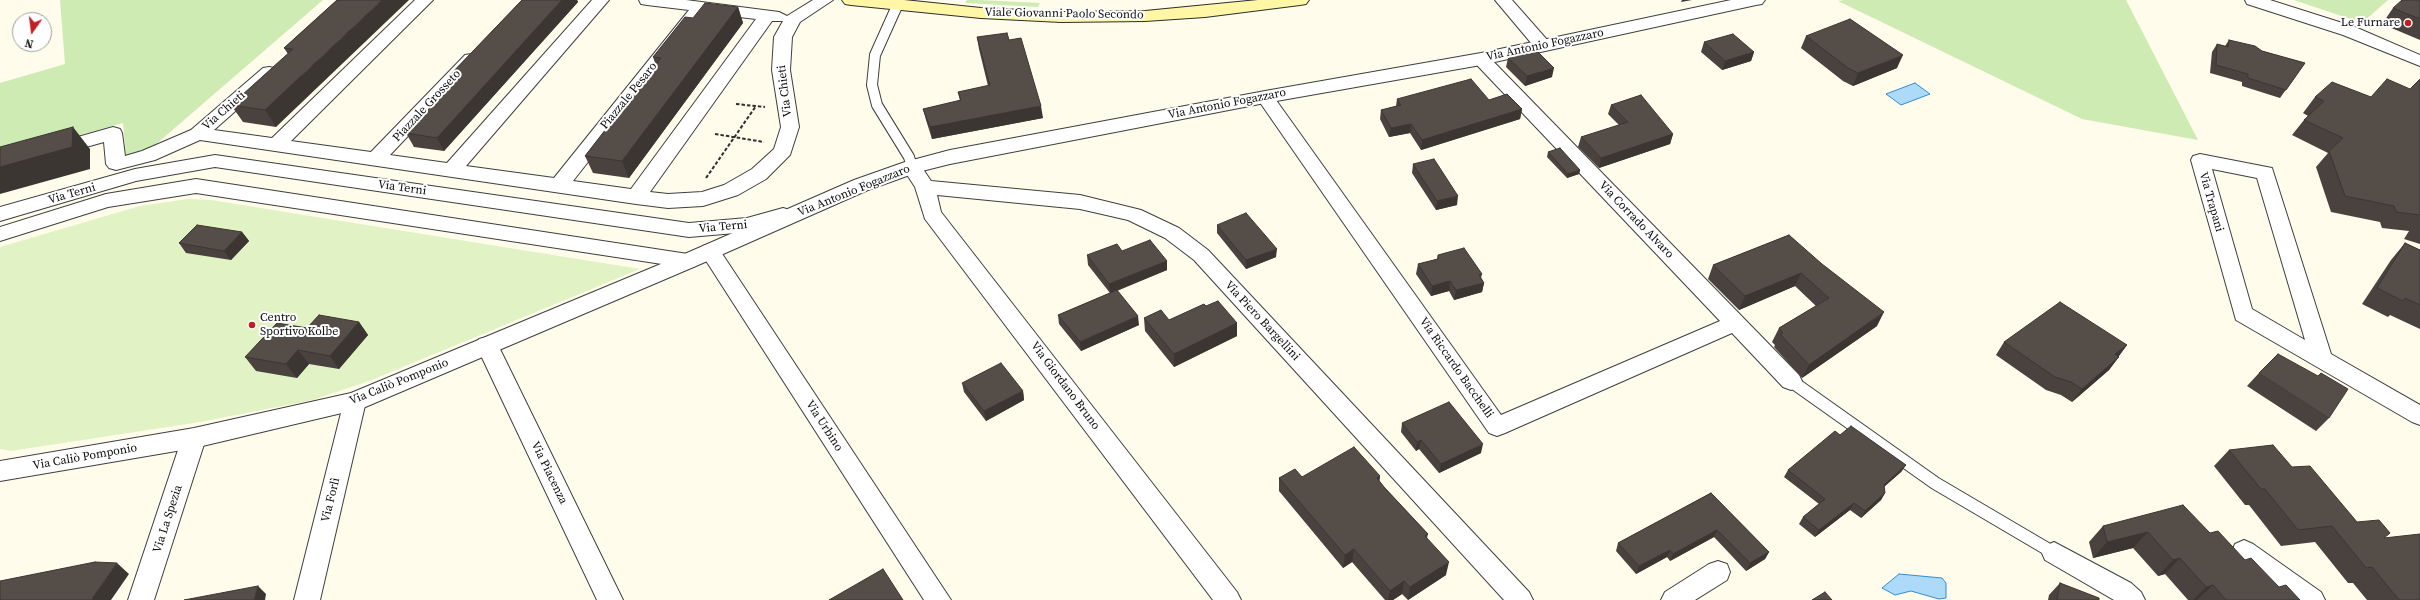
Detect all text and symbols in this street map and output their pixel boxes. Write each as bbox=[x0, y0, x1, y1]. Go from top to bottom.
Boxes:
street label: Viale Giovanni Paolo Secondo bbox=[984, 5, 1144, 23]
north arrow bbox=[12, 12, 52, 52]
place label: Le Furnare bbox=[2341, 16, 2400, 30]
marker: Le Furnare bbox=[2403, 18, 2413, 28]
street label: Via Antonio Fogazzaro bbox=[1485, 26, 1605, 64]
text: N bbox=[24, 35, 35, 51]
street label: Piazzale Pesaro bbox=[598, 60, 660, 132]
street label: Via Chieti bbox=[775, 64, 795, 118]
street label: Piazzale Grosseto bbox=[390, 67, 464, 145]
street label: Via Antonio Fogazzaro bbox=[1167, 86, 1287, 122]
street label: Via Chieti bbox=[200, 88, 248, 134]
street label: Via Antonio Fogazzaro bbox=[796, 162, 912, 220]
street label: Via Trapani bbox=[2196, 170, 2226, 234]
street label: Via Terni bbox=[377, 177, 427, 199]
street label: Via Corrado Alvaro bbox=[1596, 178, 1676, 262]
street label: Via Terni bbox=[47, 180, 97, 208]
street label: Via Terni bbox=[698, 218, 748, 236]
street label: Via Piero Bargellini bbox=[1221, 278, 1303, 364]
place label: Centro Sportivo Kolbe bbox=[260, 311, 338, 339]
street label: Via Riccardo Bacchelli bbox=[1416, 315, 1496, 421]
marker: Centro Sportivo Kolbe bbox=[247, 320, 257, 330]
street label: Via Giordano Bruno bbox=[1027, 339, 1103, 433]
street label: Via Caliò Pomponio bbox=[347, 356, 451, 408]
street label: Via Urbino bbox=[802, 398, 846, 454]
street label: Via Piacenza bbox=[528, 439, 570, 507]
street label: Via Caliò Pomponio bbox=[32, 441, 138, 473]
street label: Via Forlì bbox=[319, 476, 343, 524]
street label: Via La Spezia bbox=[150, 483, 186, 555]

